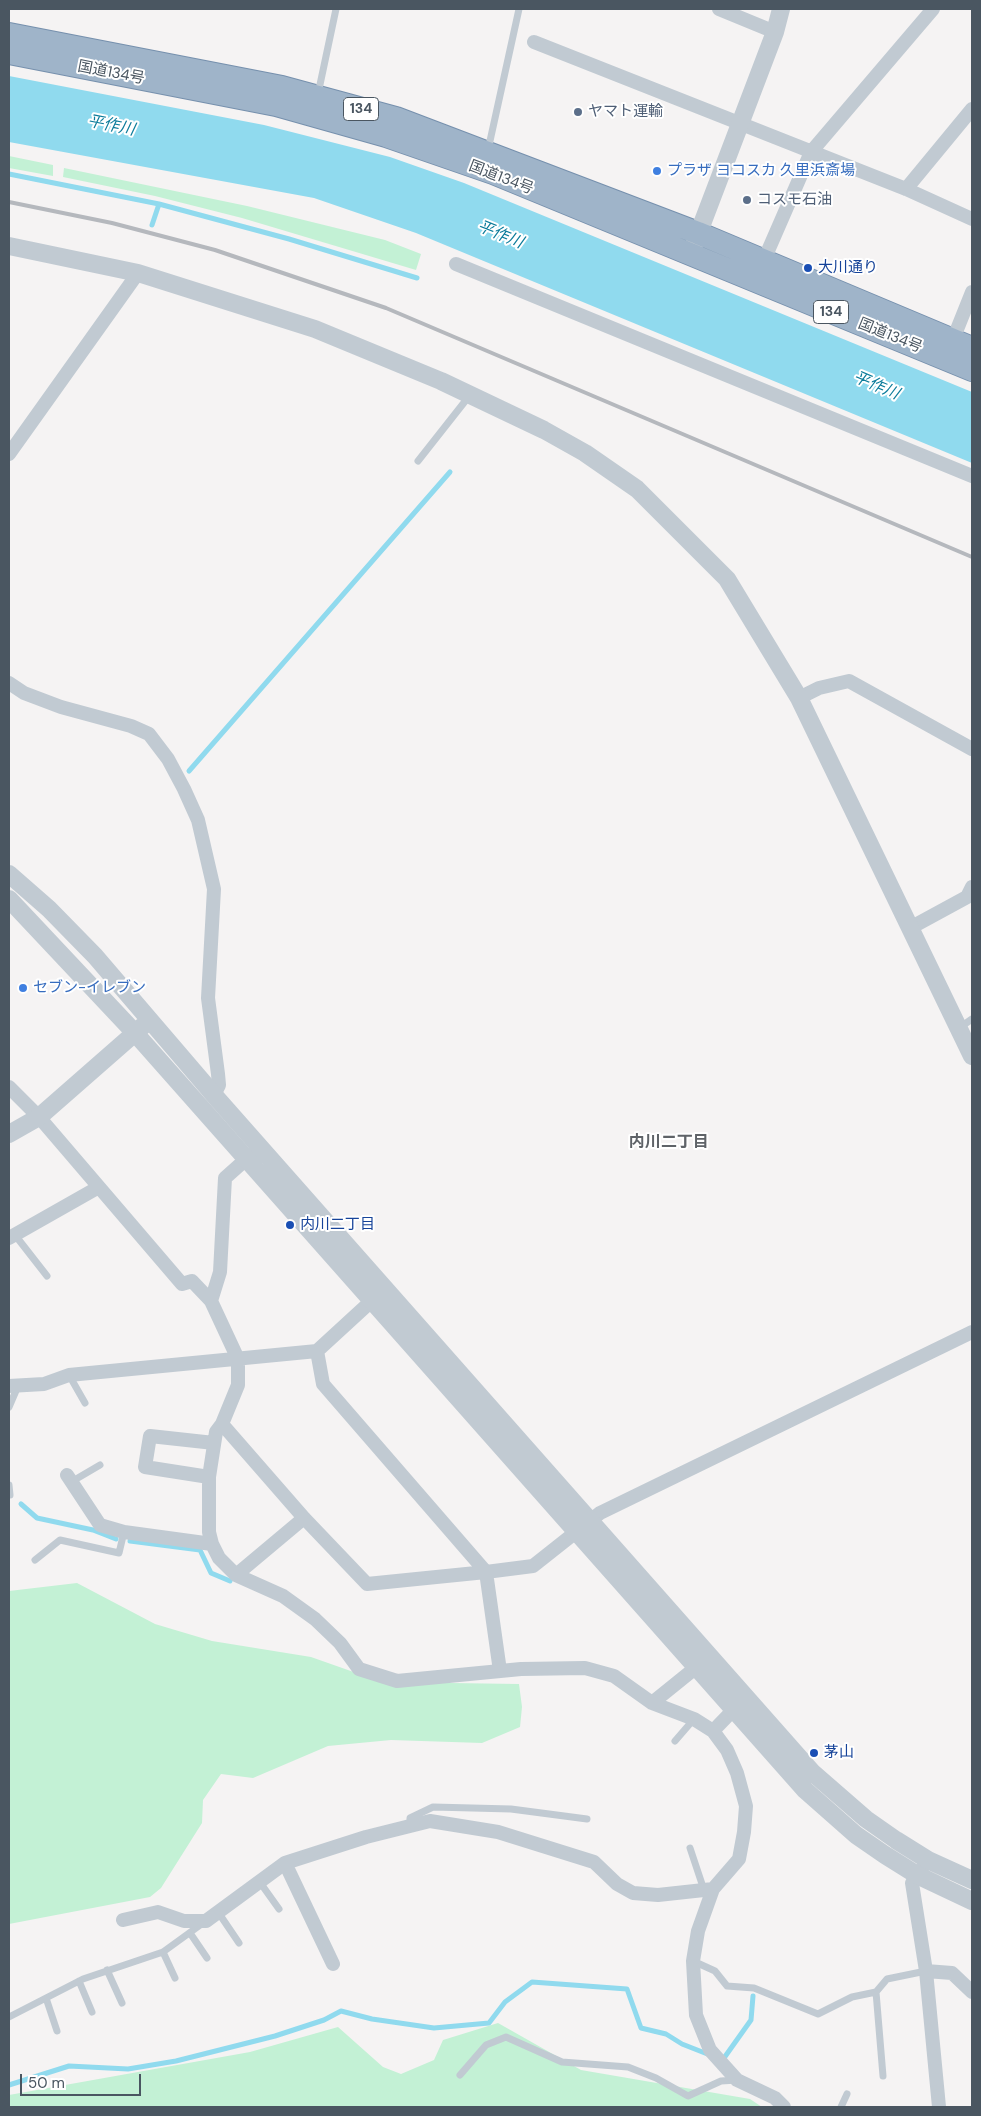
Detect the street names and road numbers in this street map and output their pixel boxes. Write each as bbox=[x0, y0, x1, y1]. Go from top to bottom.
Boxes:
street label: 国道134号 bbox=[76, 58, 146, 88]
road number: 134 bbox=[344, 98, 378, 120]
street label: 国道134号 bbox=[466, 157, 536, 199]
road number: 134 bbox=[814, 300, 848, 324]
street label: 国道134号 bbox=[855, 315, 925, 357]

